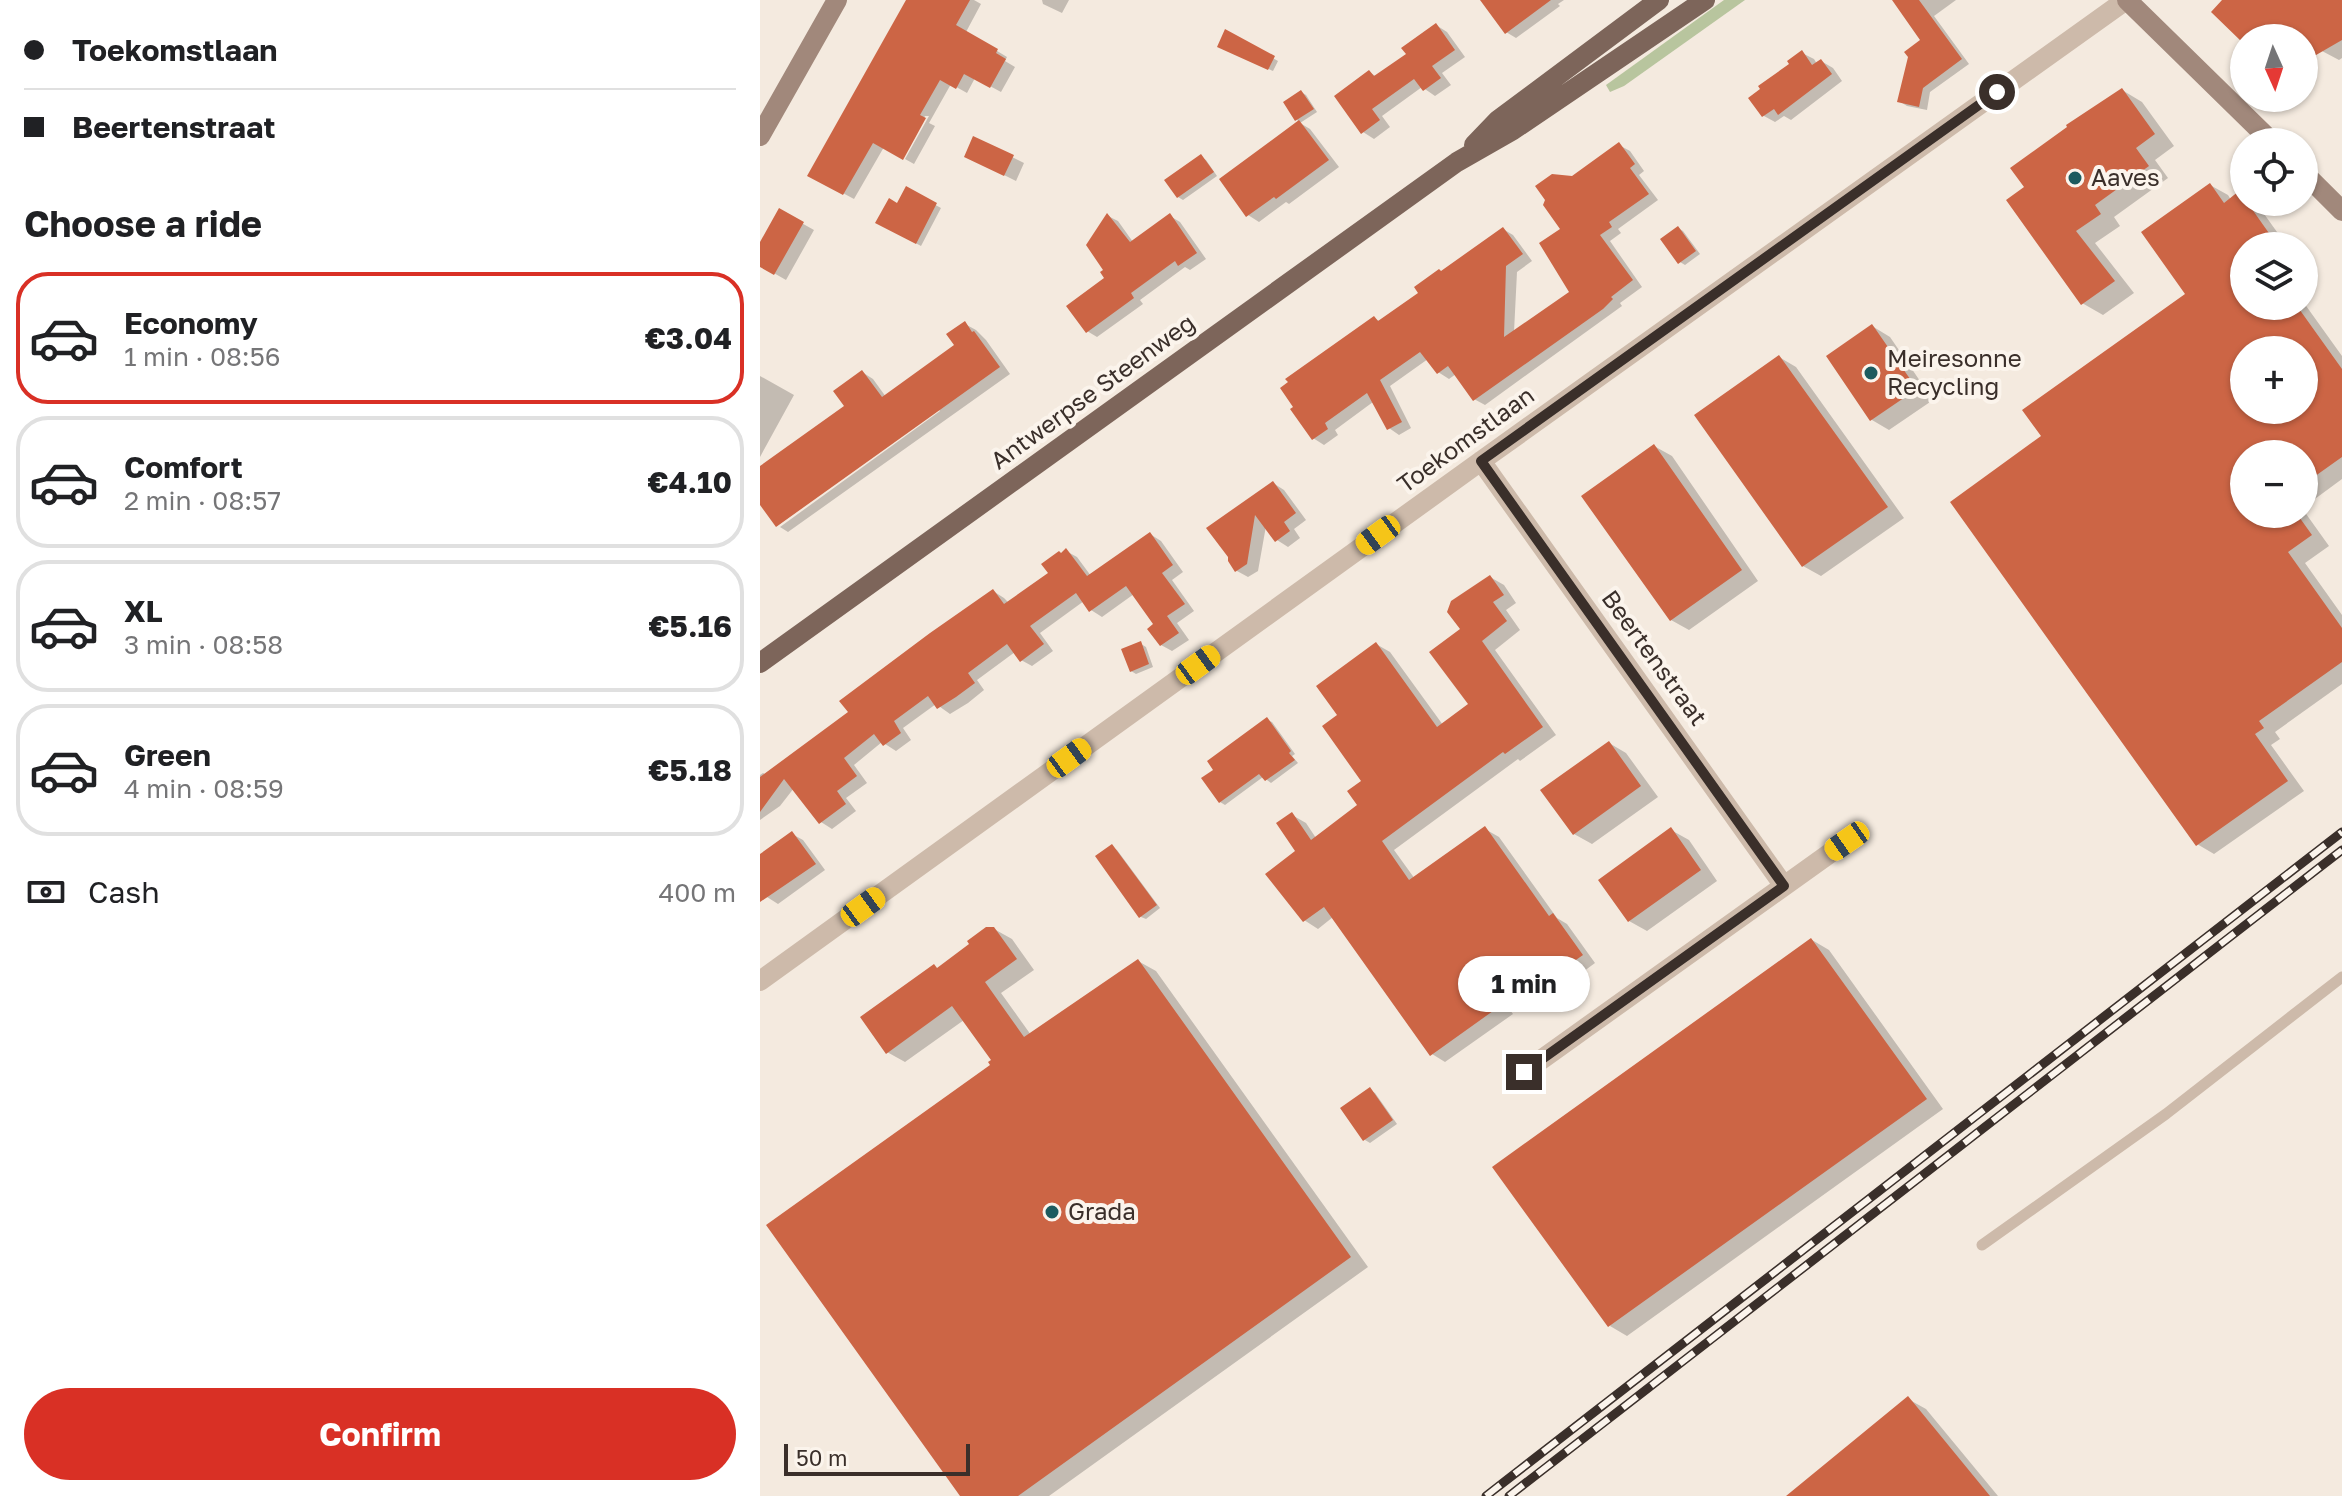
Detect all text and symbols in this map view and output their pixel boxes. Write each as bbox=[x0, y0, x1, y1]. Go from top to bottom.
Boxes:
north arrow bbox=[2230, 24, 2318, 112]
map controls bbox=[2230, 24, 2318, 528]
text: Toekomstlaan bbox=[72, 32, 278, 68]
route start bbox=[1979, 74, 2015, 110]
text: Beertenstraat bbox=[72, 109, 275, 145]
button: locate bbox=[2230, 128, 2318, 216]
place label: Aaves bbox=[2091, 162, 2160, 191]
marker: Aaves bbox=[2066, 169, 2084, 187]
text: Choose a ride bbox=[24, 202, 262, 245]
button: layers bbox=[2230, 232, 2318, 320]
icon: car bbox=[28, 302, 100, 374]
text: Economy bbox=[124, 305, 258, 341]
street label: Antwerpse Steenweg bbox=[984, 307, 1200, 475]
text: €3.04 bbox=[645, 320, 732, 356]
button: + bbox=[2230, 336, 2318, 424]
text: 1 min · 08:56 bbox=[124, 341, 280, 372]
place label: Meiresonne Recycling bbox=[1887, 343, 2022, 400]
marker: Meiresonne Recycling bbox=[1862, 364, 1880, 382]
street label: Toekomstlaan bbox=[1391, 380, 1539, 498]
button: − bbox=[2230, 440, 2318, 528]
icon: car bbox=[28, 446, 100, 518]
text: Comfort bbox=[124, 449, 243, 485]
text: €4.10 bbox=[648, 464, 732, 500]
text: 2 min · 08:57 bbox=[124, 485, 281, 516]
car bbox=[1352, 511, 1404, 559]
street label: Beertenstraat bbox=[1596, 584, 1714, 730]
icon: car bbox=[28, 590, 100, 662]
text: XL bbox=[124, 593, 163, 629]
text: €5.16 bbox=[648, 608, 732, 644]
text: 3 min · 08:58 bbox=[124, 629, 283, 660]
car bbox=[1172, 641, 1224, 689]
icon: car bbox=[28, 734, 100, 806]
car bbox=[1043, 734, 1095, 782]
text: Green bbox=[124, 737, 211, 773]
text: €5.18 bbox=[648, 752, 732, 788]
text: 4 min · 08:59 bbox=[124, 773, 284, 804]
car bbox=[1820, 817, 1874, 865]
icon: cash bbox=[24, 870, 68, 914]
text: Cash bbox=[88, 874, 160, 910]
text: 400 m bbox=[658, 877, 736, 908]
car bbox=[837, 883, 889, 931]
callout: 1 min bbox=[1458, 956, 1590, 1012]
text: 1 min bbox=[1491, 968, 1557, 999]
route end bbox=[1506, 1054, 1542, 1090]
place label: Grada bbox=[1068, 1196, 1136, 1225]
marker: Grada bbox=[1043, 1203, 1061, 1221]
button: Confirm bbox=[24, 1388, 736, 1480]
scale bar bbox=[784, 1440, 970, 1476]
text: 50 m bbox=[796, 1444, 847, 1471]

